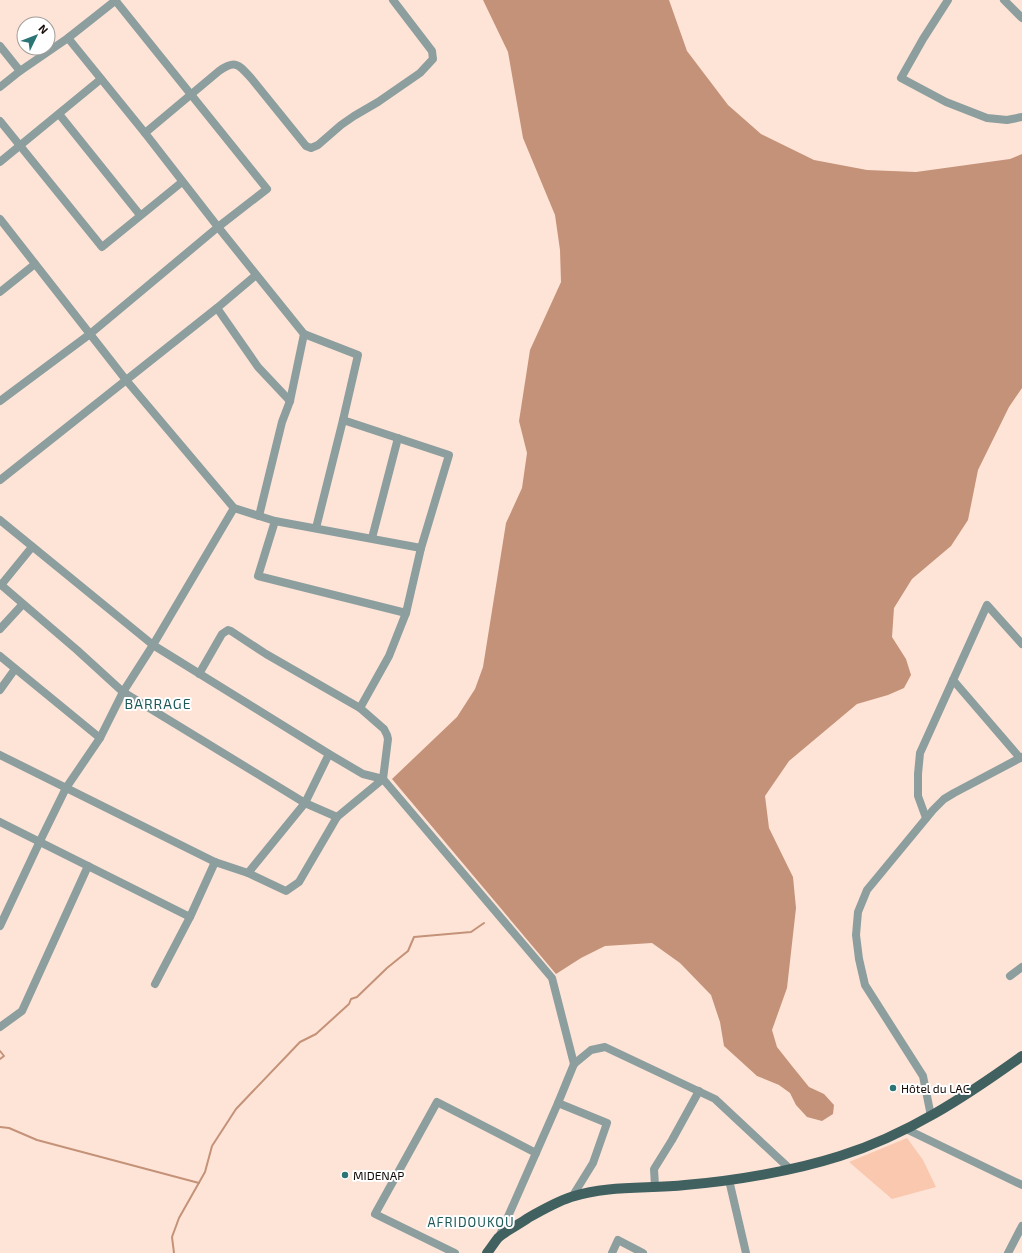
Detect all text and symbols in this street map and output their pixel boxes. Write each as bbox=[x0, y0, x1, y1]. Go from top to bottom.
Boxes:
north arrow bbox=[16, 16, 56, 56]
text: N bbox=[36, 21, 51, 36]
district label: BARRAGE bbox=[125, 695, 191, 712]
place label: Hôtel du LAC bbox=[901, 1081, 970, 1095]
marker: Hôtel du LAC bbox=[888, 1083, 898, 1093]
place label: MIDENAP bbox=[353, 1168, 404, 1182]
marker: MIDENAP bbox=[340, 1170, 350, 1180]
district label: AFRIDOUKOU bbox=[427, 1214, 515, 1230]

